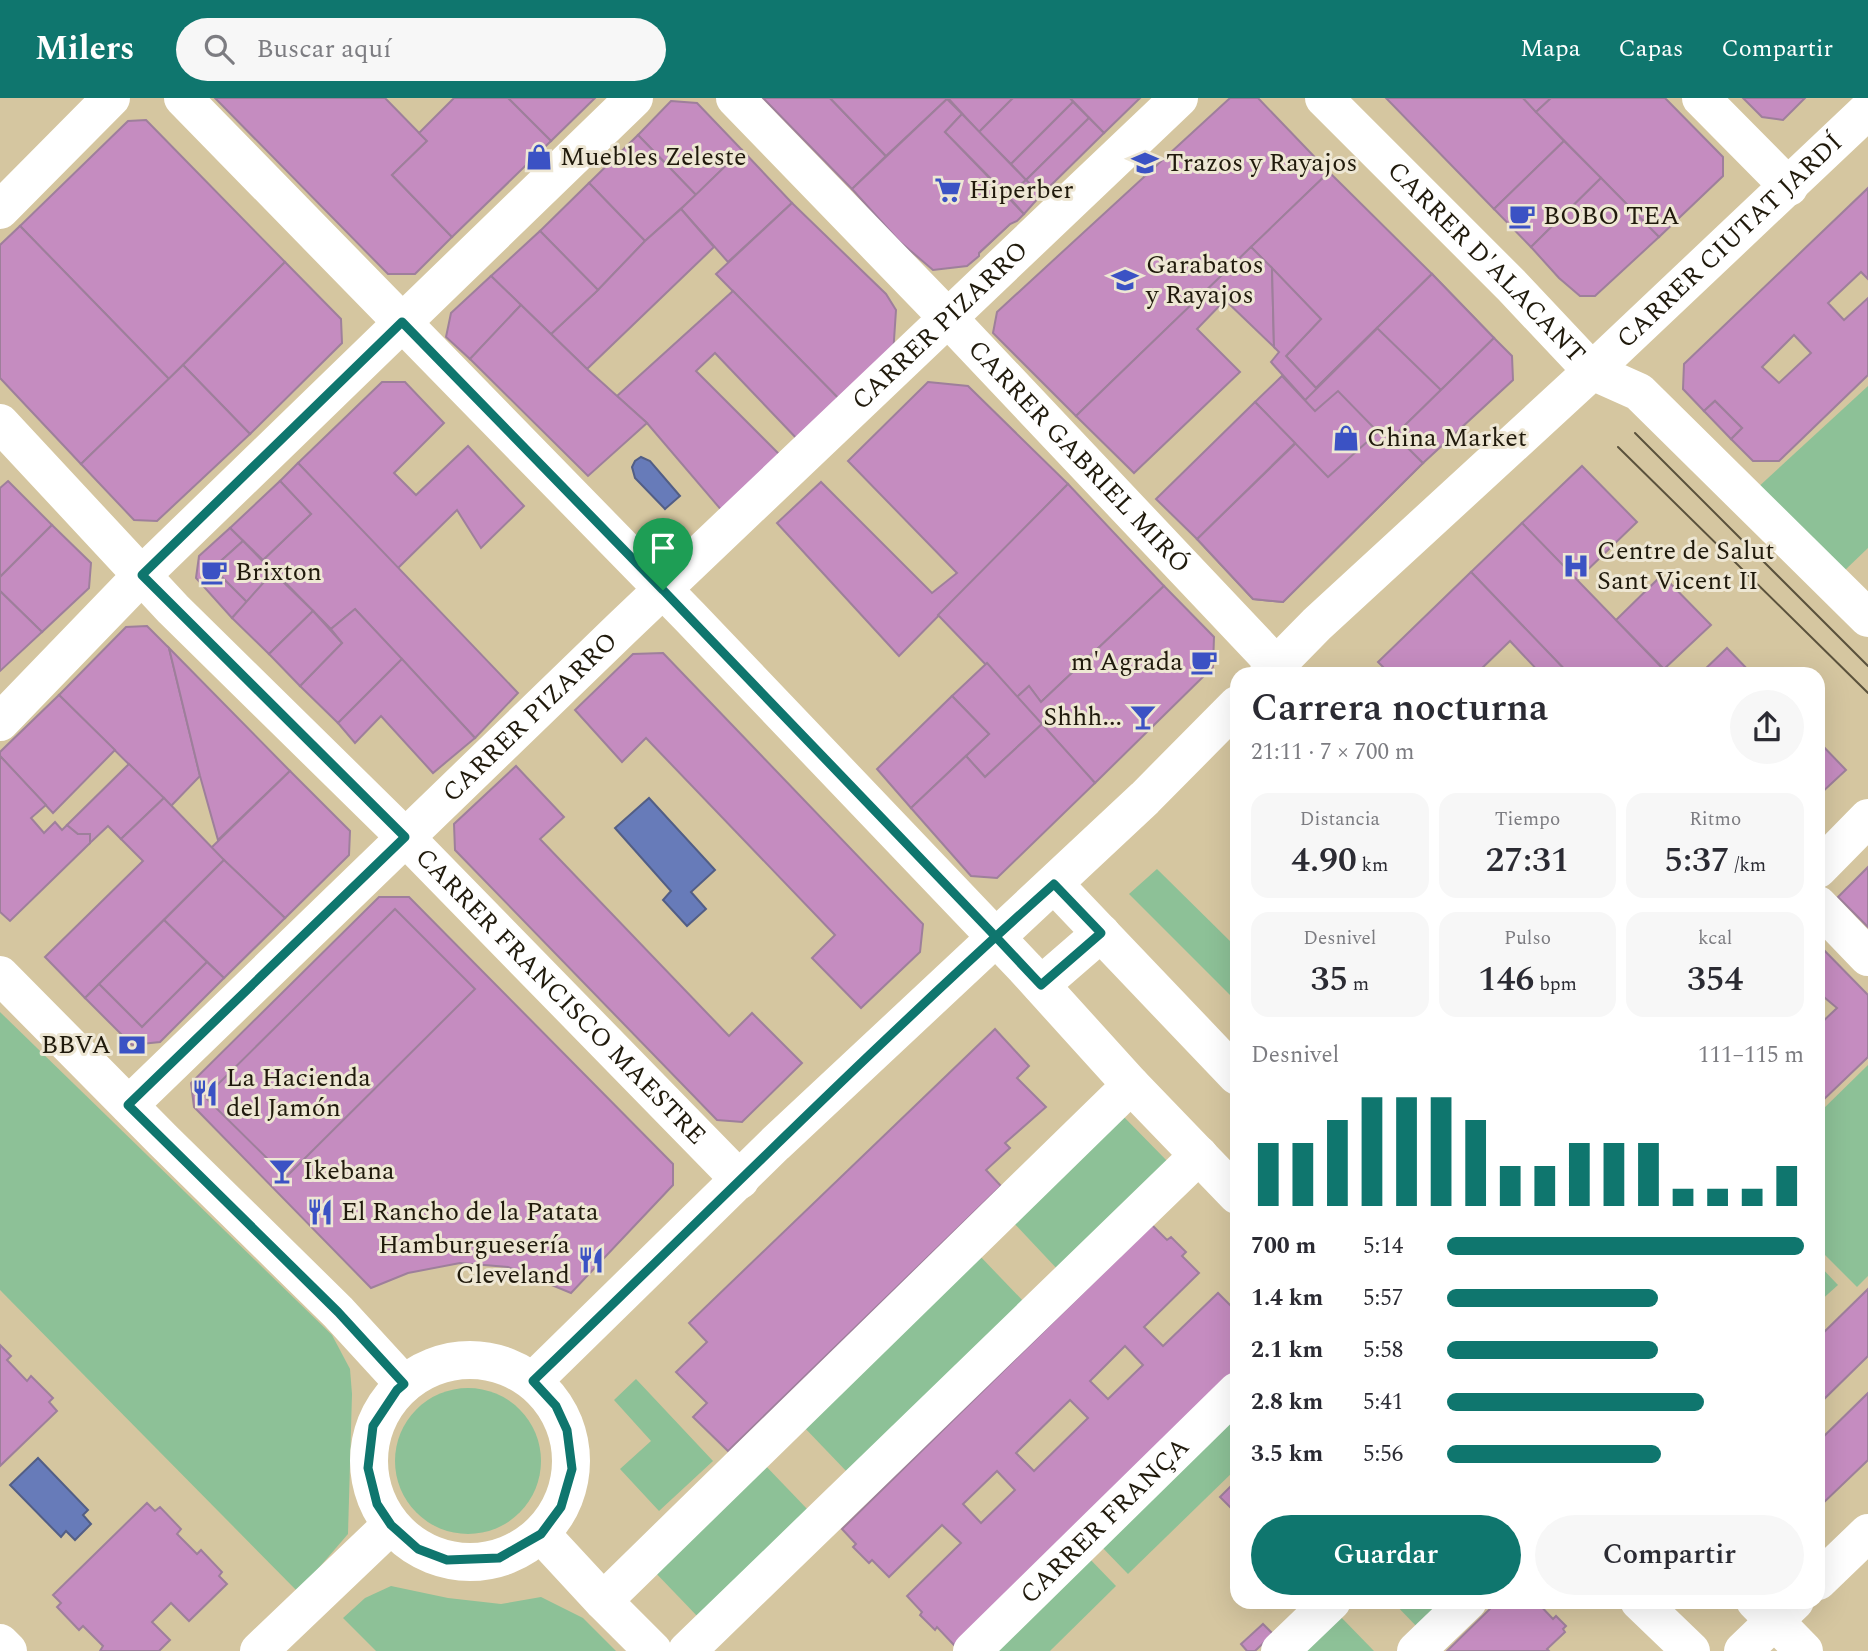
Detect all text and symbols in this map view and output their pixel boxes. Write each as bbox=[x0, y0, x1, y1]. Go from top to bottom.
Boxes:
search box bbox=[176, 18, 666, 81]
text: Milers bbox=[35, 24, 134, 74]
text: Buscar aquí bbox=[256, 29, 391, 69]
icon: search bbox=[200, 30, 238, 68]
text: Mapa bbox=[1520, 31, 1580, 67]
text: Capas bbox=[1618, 31, 1683, 67]
text: Compartir bbox=[1721, 31, 1833, 67]
street label: CARRER CIUTAT JARDÍ bbox=[1607, 124, 1852, 358]
place label: Muebles Zeleste bbox=[560, 137, 746, 177]
shop icon: Muebles Zeleste bbox=[524, 142, 554, 172]
place label: Trazos y Rayajos bbox=[1166, 143, 1357, 183]
school or university icon: Trazos y Rayajos bbox=[1130, 148, 1160, 178]
street label: CARRER D'ALACANT bbox=[1378, 152, 1595, 373]
place label: Hiperber bbox=[969, 170, 1074, 210]
supermarket icon: Hiperber bbox=[933, 175, 963, 205]
place label: BOBO TEA bbox=[1543, 196, 1680, 236]
cafe icon: BOBO TEA bbox=[1507, 201, 1537, 231]
street label: CARRER PIZARRO bbox=[842, 231, 1038, 420]
place label: Garabatos y Rayajos bbox=[1145, 245, 1264, 315]
school or university icon: Garabatos y Rayajos bbox=[1110, 265, 1140, 295]
street label: CARRER GABRIEL MIRÓ bbox=[958, 330, 1200, 583]
place label: China Market bbox=[1367, 418, 1527, 458]
shop icon: China Market bbox=[1331, 423, 1361, 453]
pin bbox=[633, 518, 693, 590]
icon: arrive bbox=[644, 529, 682, 567]
place label: Centre de Salut Sant Vicent II bbox=[1597, 531, 1774, 601]
hospital icon: Centre de Salut Sant Vicent II bbox=[1561, 551, 1591, 581]
place label: Brixton bbox=[235, 552, 322, 592]
cafe icon: Brixton bbox=[199, 557, 229, 587]
street label: CARRER PIZARRO bbox=[433, 622, 627, 812]
place label: m'Agrada bbox=[1071, 642, 1183, 682]
cafe icon: m'Agrada bbox=[1189, 647, 1219, 677]
text: Carrera nocturna bbox=[1251, 680, 1548, 738]
button: share bbox=[1730, 690, 1804, 764]
place label: Shhh... bbox=[1043, 697, 1122, 737]
bar icon: Shhh... bbox=[1128, 702, 1158, 732]
text: 21:11 · 7 × 700 m bbox=[1251, 735, 1415, 770]
text: Distancia bbox=[1300, 805, 1380, 834]
text: Tiempo bbox=[1495, 805, 1560, 834]
text: Ritmo bbox=[1689, 805, 1741, 834]
text: 4.90 bbox=[1291, 834, 1357, 887]
text: 27:31 bbox=[1485, 834, 1570, 887]
text: 5:37 bbox=[1664, 834, 1730, 887]
street label: CARRER FRANCISCO MAESTRE bbox=[406, 838, 716, 1154]
text: km bbox=[1357, 851, 1388, 880]
text: /km bbox=[1730, 851, 1766, 880]
text: Desnivel bbox=[1303, 924, 1376, 953]
text: Pulso bbox=[1504, 924, 1551, 953]
text: kcal bbox=[1698, 924, 1732, 953]
text: 35 bbox=[1311, 953, 1348, 1006]
text: 146 bbox=[1478, 953, 1534, 1006]
text: 354 bbox=[1687, 953, 1743, 1006]
text: m bbox=[1348, 970, 1369, 999]
text: bpm bbox=[1534, 970, 1577, 999]
place label: BBVA bbox=[41, 1025, 111, 1065]
bank icon: BBVA bbox=[117, 1030, 147, 1060]
text: Desnivel bbox=[1251, 1038, 1339, 1073]
text: 111–115 m bbox=[1698, 1038, 1804, 1073]
place label: La Hacienda del Jamón bbox=[226, 1058, 371, 1128]
restaurant icon: La Hacienda del Jamón bbox=[190, 1078, 220, 1108]
place label: Ikebana bbox=[303, 1151, 395, 1191]
bar icon: Ikebana bbox=[267, 1156, 297, 1186]
place label: El Rancho de la Patata bbox=[341, 1192, 599, 1232]
restaurant icon: El Rancho de la Patata bbox=[305, 1197, 335, 1227]
place label: Hamburguesería Cleveland bbox=[378, 1225, 570, 1295]
text: 700 m bbox=[1251, 1229, 1316, 1264]
text: 5:14 bbox=[1363, 1229, 1403, 1264]
restaurant icon: Hamburguesería Cleveland bbox=[576, 1245, 606, 1275]
text: 1.4 km bbox=[1251, 1281, 1323, 1316]
text: 5:57 bbox=[1363, 1281, 1403, 1316]
text: 2.1 km bbox=[1251, 1333, 1323, 1368]
text: 5:58 bbox=[1363, 1333, 1403, 1368]
text: 2.8 km bbox=[1251, 1385, 1323, 1420]
text: 5:41 bbox=[1363, 1385, 1403, 1420]
street label: CARRER FRANÇA bbox=[1011, 1428, 1199, 1614]
text: 3.5 km bbox=[1251, 1437, 1323, 1472]
text: 5:56 bbox=[1363, 1437, 1403, 1472]
button: Guardar bbox=[1251, 1515, 1521, 1595]
button: Compartir bbox=[1535, 1515, 1804, 1595]

